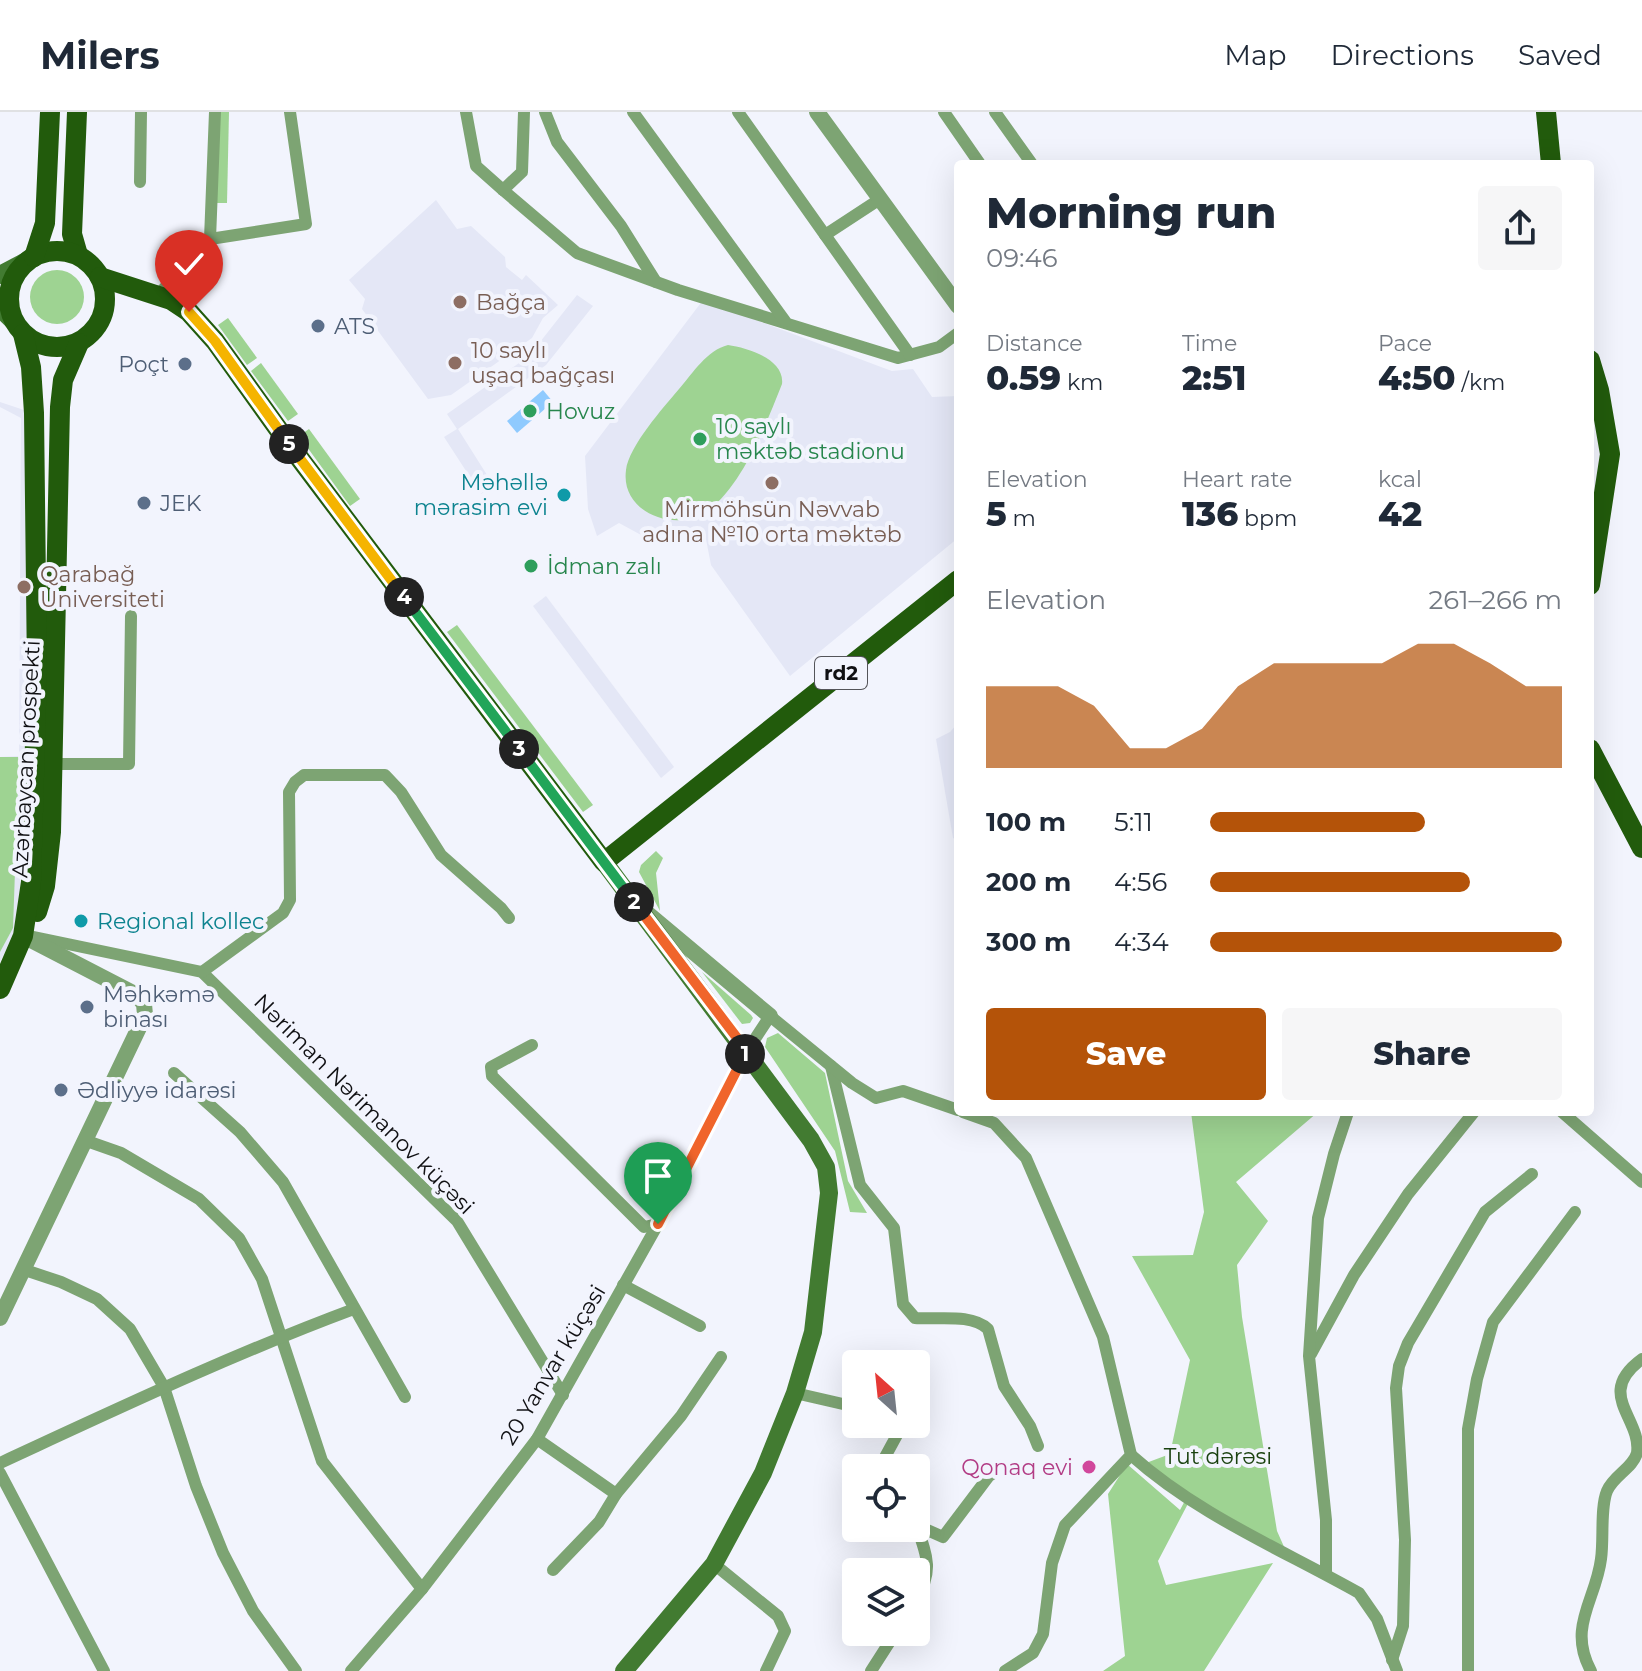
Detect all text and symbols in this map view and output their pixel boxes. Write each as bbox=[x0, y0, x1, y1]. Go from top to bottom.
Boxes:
text: Milers bbox=[40, 32, 160, 79]
text: Map bbox=[1224, 38, 1286, 72]
text: Directions bbox=[1330, 38, 1474, 72]
text: Saved bbox=[1518, 38, 1602, 72]
text: Morning run bbox=[986, 185, 1276, 239]
button: share bbox=[1478, 186, 1562, 270]
pin bbox=[155, 230, 223, 312]
icon: check bbox=[167, 242, 211, 286]
text: 09:46 bbox=[986, 242, 1058, 274]
place label: Bağça bbox=[476, 289, 546, 316]
marker: Bağça bbox=[451, 293, 469, 311]
place label: ATS bbox=[334, 313, 375, 340]
marker: ATS bbox=[309, 317, 327, 335]
text: Distance bbox=[986, 330, 1083, 357]
text: Time bbox=[1182, 330, 1237, 357]
text: Pace bbox=[1378, 330, 1432, 357]
place label: 10 saylı uşaq bağçası bbox=[471, 337, 615, 389]
place label: Poçt bbox=[118, 351, 169, 378]
marker: 10 saylı uşaq bağçası bbox=[446, 354, 464, 372]
marker: Poçt bbox=[176, 355, 194, 373]
text: 0.59 bbox=[986, 357, 1061, 399]
text: 2:51 bbox=[1182, 357, 1246, 399]
text: 4:50 bbox=[1378, 357, 1456, 399]
text: km bbox=[1061, 369, 1103, 396]
text: /km bbox=[1456, 369, 1505, 396]
place label: Hovuz bbox=[546, 398, 615, 425]
marker: Hovuz bbox=[521, 402, 539, 420]
place label: 10 saylı məktəb stadionu bbox=[716, 413, 905, 465]
pin: 5 bbox=[269, 424, 309, 464]
text: 5 bbox=[282, 430, 296, 457]
marker: 10 saylı məktəb stadionu bbox=[691, 430, 709, 448]
text: Elevation bbox=[986, 466, 1088, 493]
text: Heart rate bbox=[1182, 466, 1292, 493]
text: kcal bbox=[1378, 466, 1422, 493]
place label: Məhəllə mərasim evi bbox=[414, 469, 548, 521]
marker: Mirmöhsün Nəvvab adına №10 orta məktəb bbox=[763, 474, 781, 492]
marker: Məhəllə mərasim evi bbox=[555, 486, 573, 504]
place label: JEK bbox=[159, 490, 202, 517]
text: 5 bbox=[986, 493, 1007, 535]
text: 136 bbox=[1182, 493, 1238, 535]
text: 42 bbox=[1378, 493, 1422, 535]
marker: JEK bbox=[135, 494, 153, 512]
place label: Mirmöhsün Nəvvab adına №10 orta məktəb bbox=[642, 496, 902, 548]
text: m bbox=[1007, 505, 1036, 532]
text: bpm bbox=[1238, 505, 1297, 532]
place label: İdman zalı bbox=[547, 553, 662, 580]
marker: İdman zalı bbox=[522, 557, 540, 575]
place label: Qarabağ Universiteti bbox=[40, 561, 165, 613]
pin: 4 bbox=[384, 577, 424, 617]
marker: Qarabağ Universiteti bbox=[15, 578, 33, 596]
text: 4 bbox=[396, 583, 412, 610]
text: Elevation bbox=[986, 584, 1106, 616]
text: 261–266 m bbox=[1429, 584, 1562, 616]
street label: Azərbaycan prospekti bbox=[6, 639, 46, 879]
road number: rd2 bbox=[815, 657, 867, 689]
pin: 3 bbox=[499, 729, 539, 769]
text: 3 bbox=[512, 735, 526, 762]
text: 100 m bbox=[986, 806, 1066, 838]
text: 5:11 bbox=[1114, 806, 1153, 838]
text: 200 m bbox=[986, 866, 1071, 898]
text: 4:56 bbox=[1114, 866, 1167, 898]
pin: 2 bbox=[614, 882, 654, 922]
text: 2 bbox=[628, 888, 640, 915]
place label: Regional kollec bbox=[97, 908, 265, 935]
marker: Regional kollec bbox=[72, 912, 90, 930]
text: 300 m bbox=[986, 926, 1071, 958]
text: 4:34 bbox=[1114, 926, 1169, 958]
place label: Məhkəmə binası bbox=[103, 981, 215, 1033]
street label: Nəriman Nərimanov küçəsi bbox=[248, 988, 480, 1220]
marker: Məhkəmə binası bbox=[78, 998, 96, 1016]
button: Save bbox=[986, 1008, 1266, 1100]
button: Share bbox=[1282, 1008, 1562, 1100]
pin: 1 bbox=[725, 1034, 765, 1074]
text: 1 bbox=[741, 1040, 749, 1067]
place label: Ədliyyə idarəsi bbox=[77, 1077, 236, 1104]
marker: Ədliyyə idarəsi bbox=[52, 1081, 70, 1099]
pin bbox=[624, 1142, 692, 1224]
icon: arrive bbox=[636, 1154, 680, 1198]
street label: 20 Yanvar küçəsi bbox=[495, 1280, 611, 1450]
north arrow bbox=[842, 1350, 930, 1438]
map controls bbox=[842, 1350, 930, 1646]
park label: Tut dərəsi bbox=[1164, 1443, 1272, 1470]
button: locate bbox=[842, 1454, 930, 1542]
place label: Qonaq evi bbox=[961, 1454, 1073, 1481]
marker: Qonaq evi bbox=[1080, 1458, 1098, 1476]
button: layers bbox=[842, 1558, 930, 1646]

